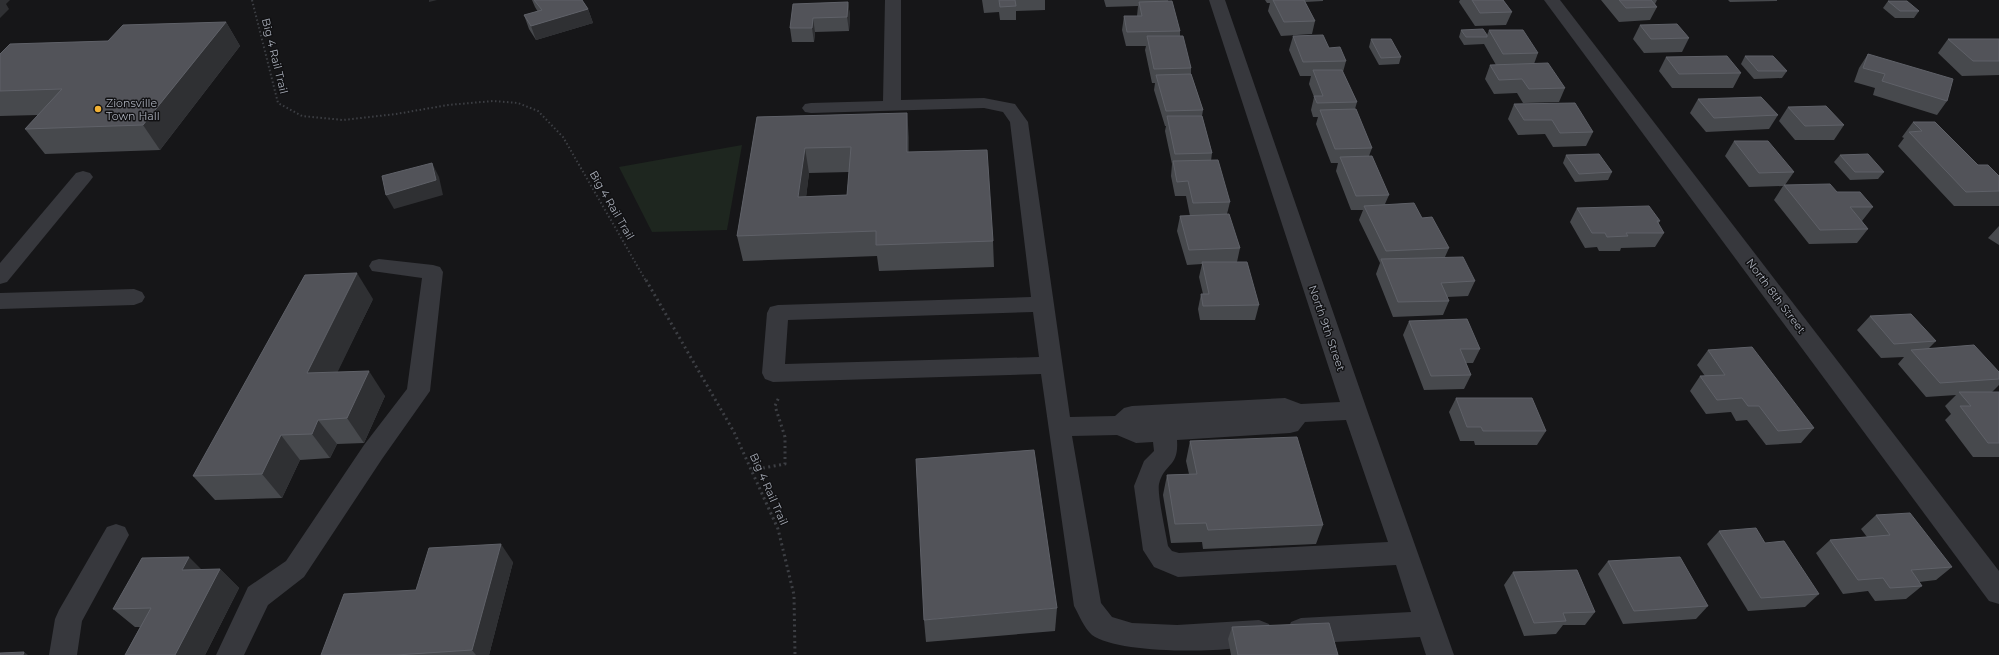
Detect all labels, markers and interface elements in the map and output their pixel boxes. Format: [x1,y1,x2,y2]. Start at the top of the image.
street label: Big 4 Rail Trail [259,17,291,95]
place label: Zionsville Town Hall [106,96,160,123]
marker: Zionsville Town Hall [93,104,103,114]
street label: Big 4 Rail Trail [587,168,637,242]
street label: North 8th Street [1743,256,1809,337]
street label: North 9th Street [1306,283,1348,373]
street label: Big 4 Rail Trail [747,451,791,527]

